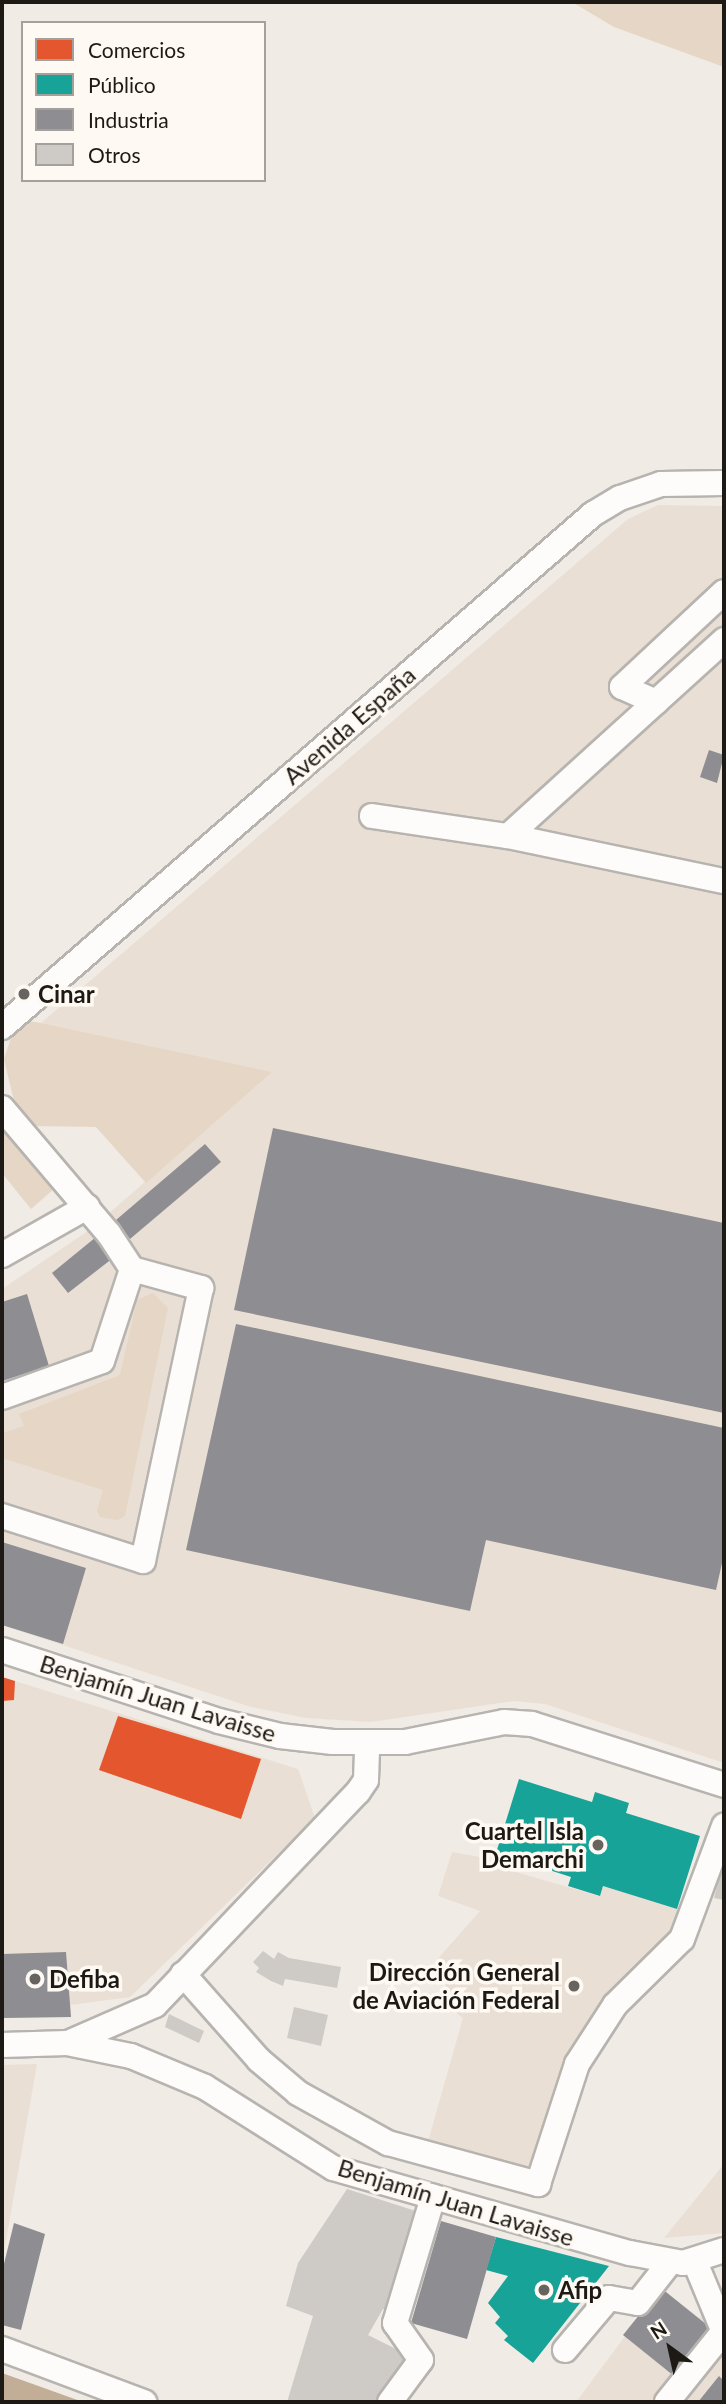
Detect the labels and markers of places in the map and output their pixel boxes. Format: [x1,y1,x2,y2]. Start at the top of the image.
place label: Cinar [38,980,95,1008]
marker: Cinar [16,986,32,1002]
place label: Cuartel Isla Demarchi [465,1817,584,1873]
marker: Cuartel Isla Demarchi [590,1837,606,1853]
place label: Dirección General de Aviación Federal [352,1958,560,2014]
place label: Defiba [49,1965,120,1993]
marker: Defiba [27,1971,43,1987]
marker: Dirección General de Aviación Federal [566,1978,582,1994]
place label: Afip [558,2276,602,2304]
marker: Afip [536,2282,552,2298]

